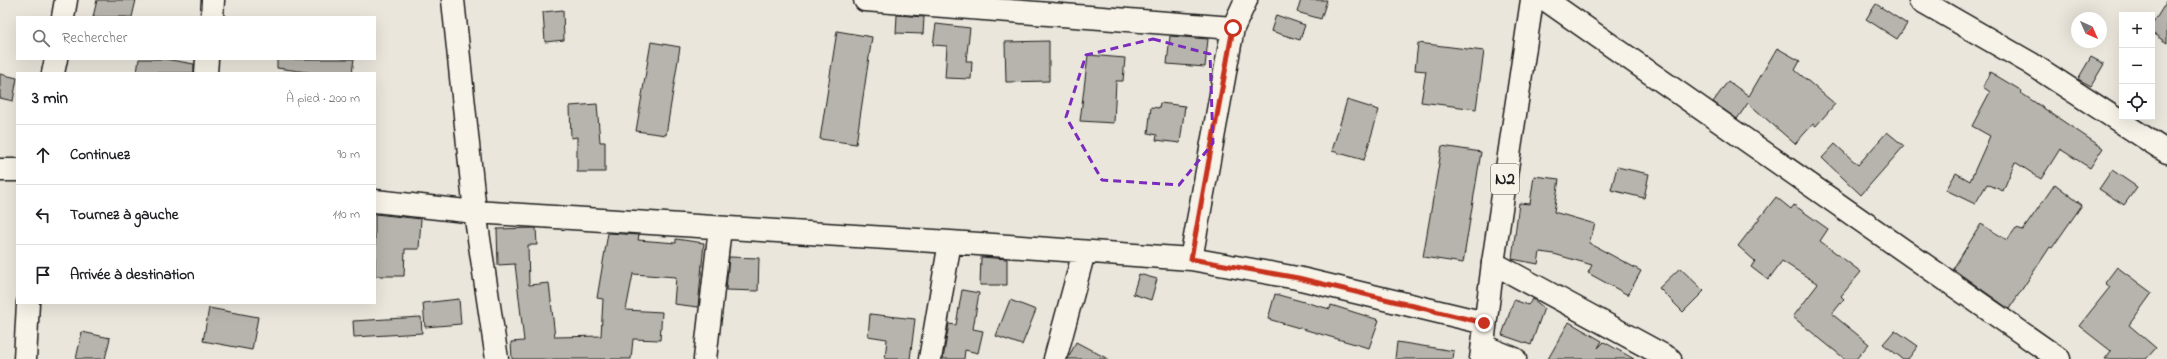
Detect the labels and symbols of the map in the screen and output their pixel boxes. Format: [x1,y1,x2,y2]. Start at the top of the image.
north arrow [2071,12,2107,48]
route start [1224,19,1242,37]
road number: N2 [1491,164,1519,194]
route end [1475,314,1493,332]

